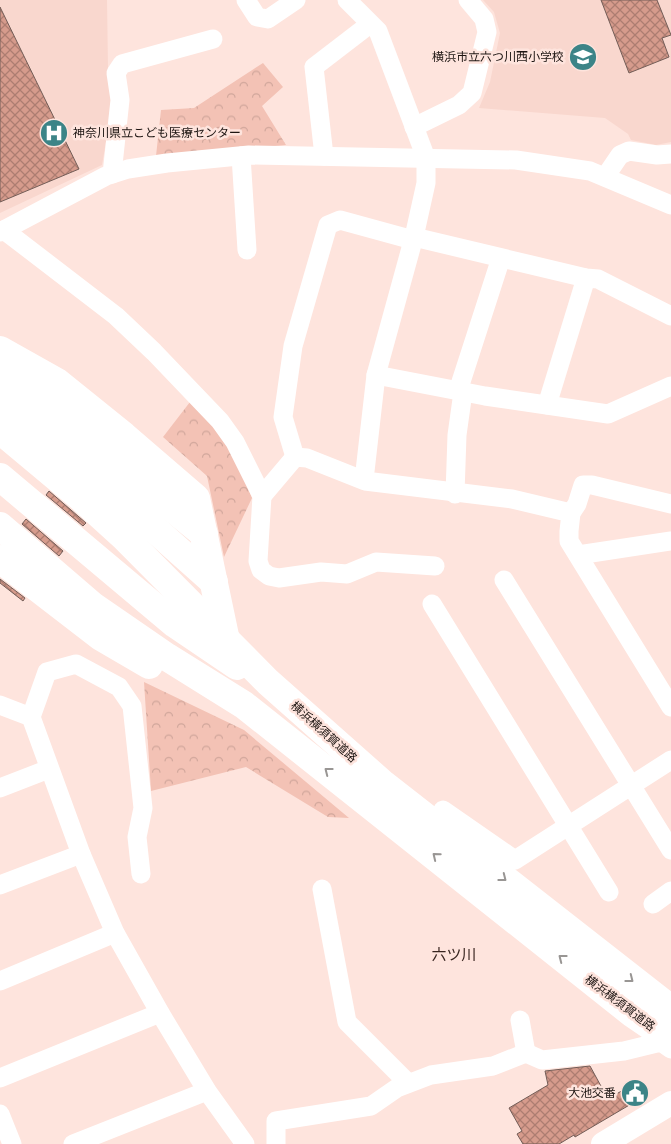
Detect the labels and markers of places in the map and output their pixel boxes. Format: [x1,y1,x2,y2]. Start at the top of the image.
school or university icon: 横浜市立六つ川西小学校 [568,42,598,72]
place label: 横浜市立六つ川西小学校 [432,50,564,64]
hospital icon: 神奈川県立こども医療センター [39,118,69,148]
place label: 神奈川県立こども医療センター [73,126,241,140]
public building icon: 大池交番 [620,1078,650,1108]
place label: 大池交番 [568,1086,616,1100]

